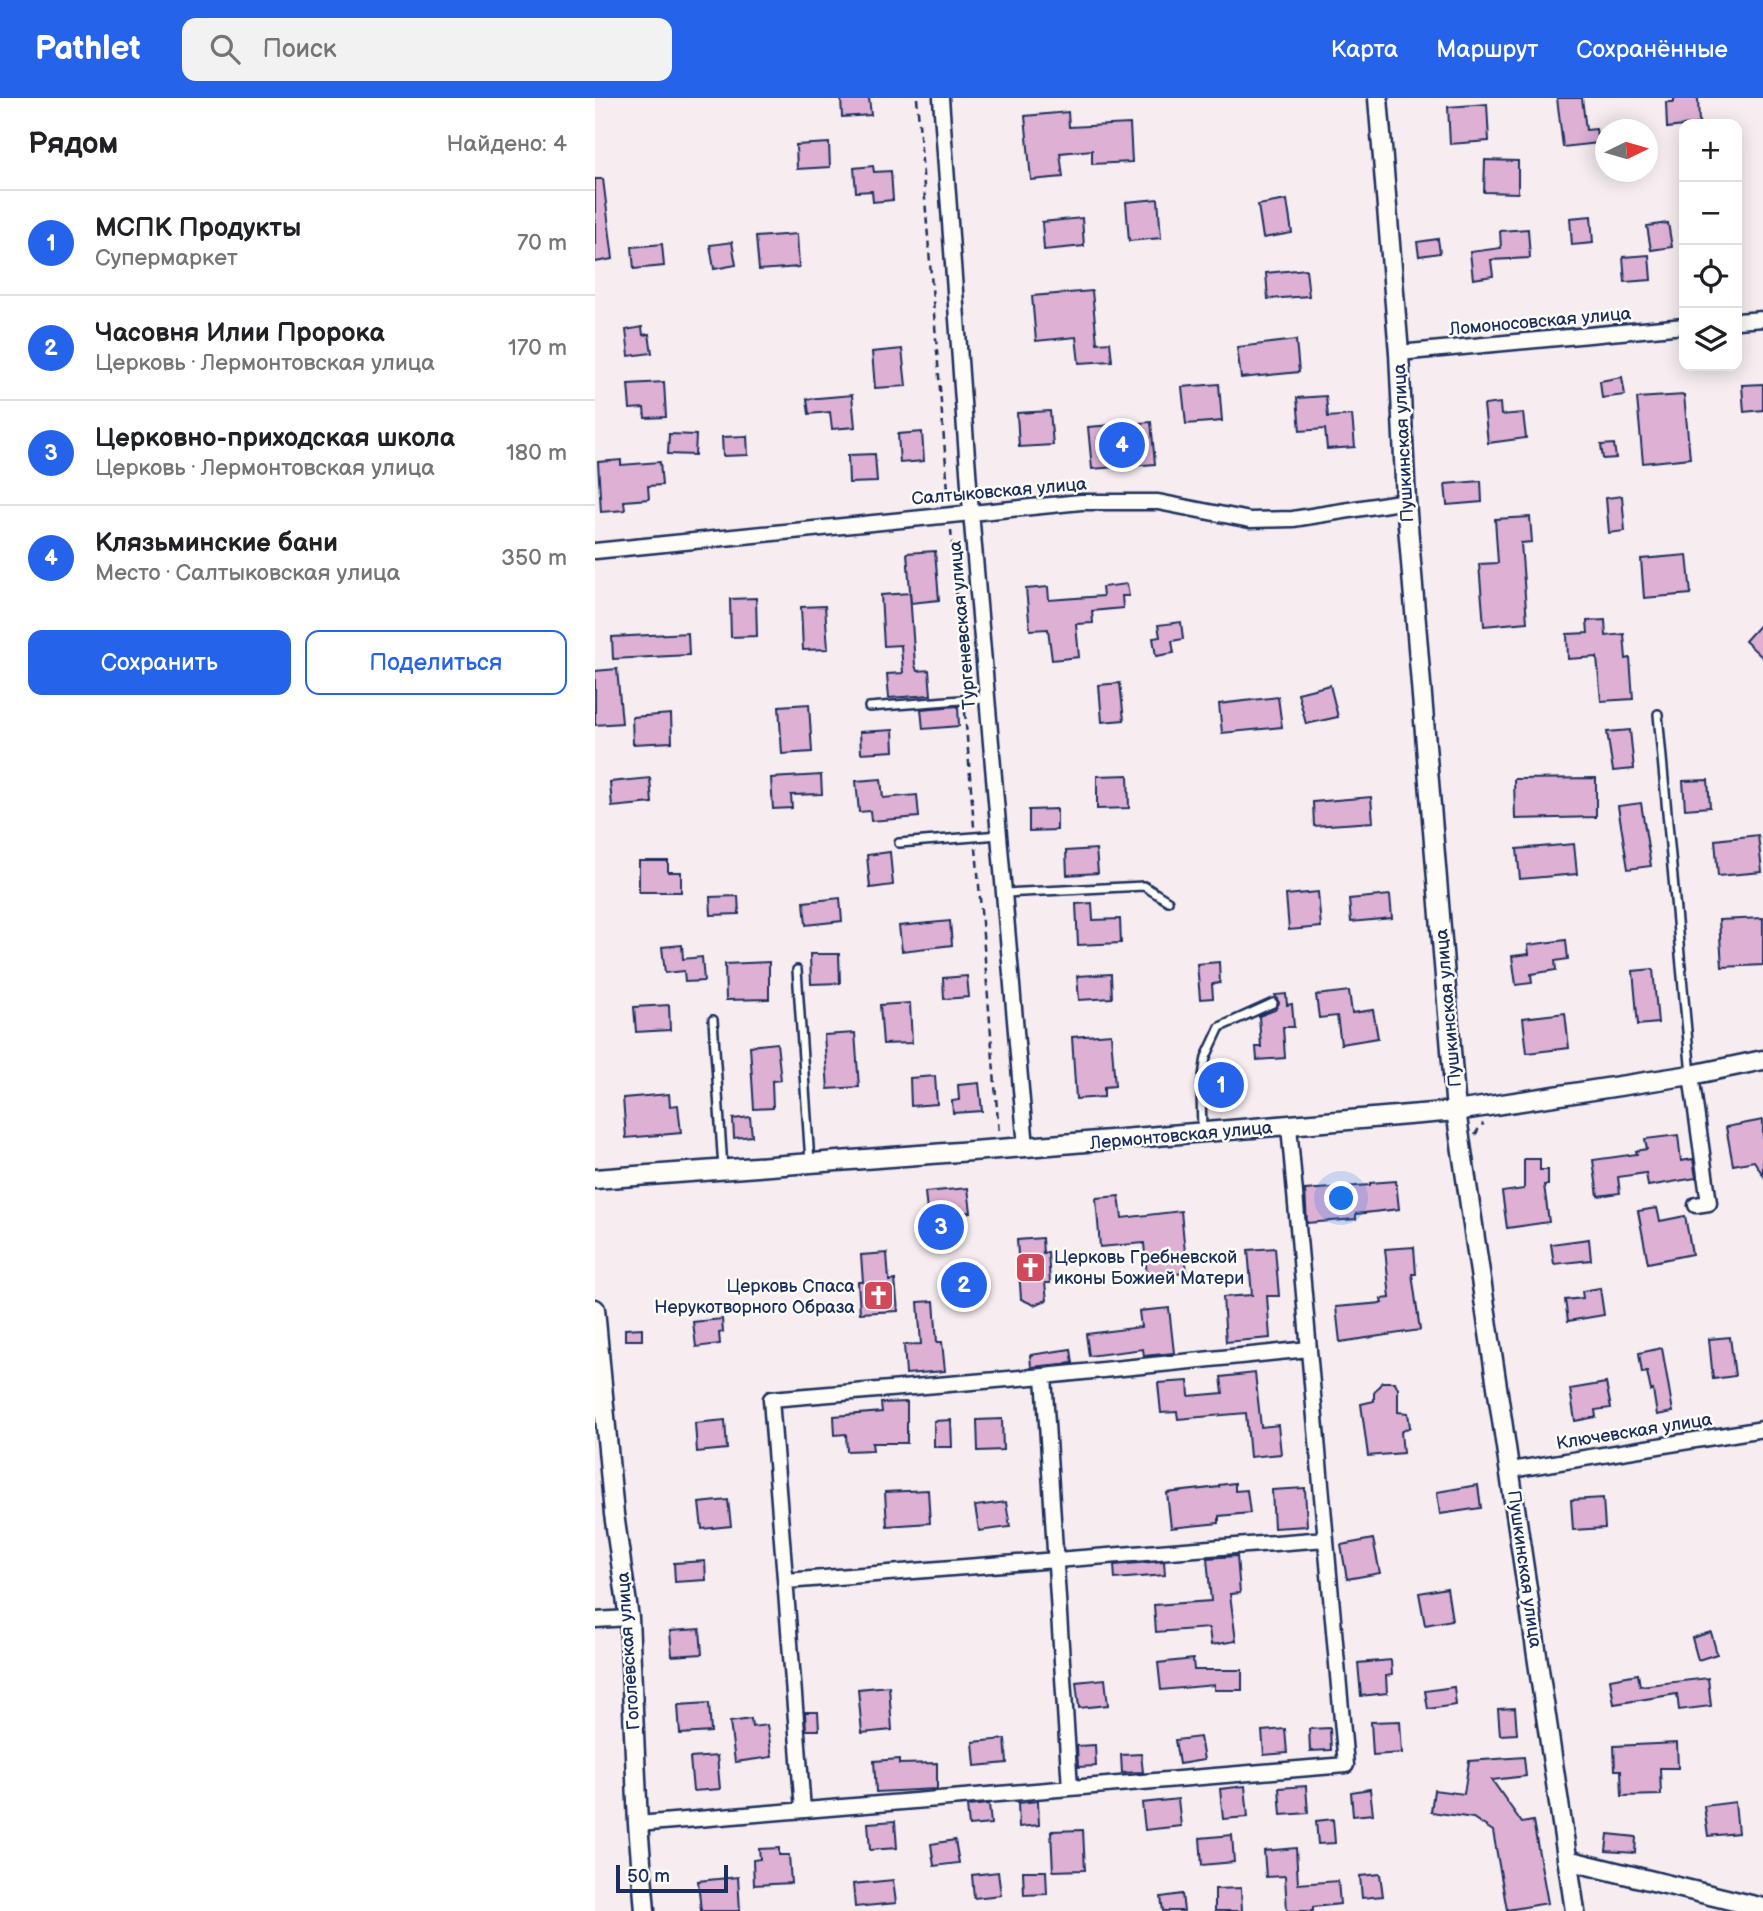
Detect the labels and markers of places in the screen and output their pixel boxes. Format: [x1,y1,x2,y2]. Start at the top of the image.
pin: 4 [1099,419,1145,471]
pin: 1 [1198,1059,1244,1111]
pin: 3 [918,1201,964,1253]
place label: Церковь Гребневской иконы Божией Матери [1054,1247,1244,1289]
church icon: Церковь Гребневской иконы Божией Матери [1014,1250,1048,1284]
pin: 2 [941,1259,987,1311]
place label: Церковь Спаса Нерукотворного Образа [654,1276,855,1318]
church icon: Церковь Спаса Нерукотворного Образа [861,1279,895,1313]

